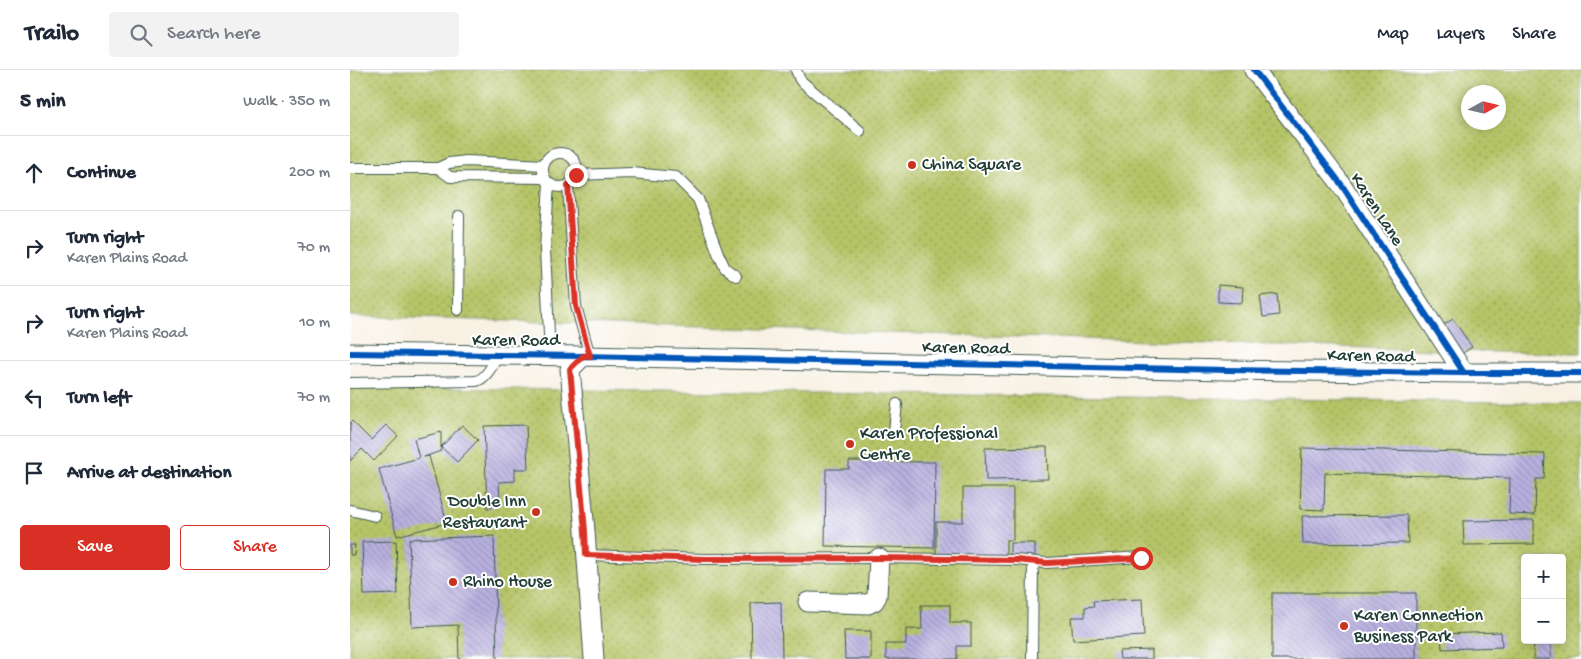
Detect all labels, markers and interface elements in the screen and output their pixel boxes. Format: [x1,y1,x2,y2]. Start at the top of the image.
search box [109,12,459,57]
text: Trailo [25,20,79,49]
icon: search [127,21,155,49]
text: Search here [167,23,261,46]
text: Map [1377,24,1409,45]
text: Layers [1437,24,1484,45]
text: Share [1512,24,1556,45]
north arrow [1461,85,1506,130]
text: 5 min [20,90,65,115]
text: Walk · 350 m [243,93,330,112]
place label: China Square [922,155,1022,176]
icon: ahead [20,159,48,187]
marker: China Square [906,159,918,171]
text: Continue [67,162,136,185]
text: 200 m [289,164,330,183]
route end [565,164,588,187]
street label: Karen Lane [1345,170,1408,251]
text: Turn right [67,227,143,250]
icon: right [20,234,48,262]
text: 70 m [297,239,330,258]
text: Karen Plains Road [67,250,187,269]
text: Turn right [67,302,143,325]
icon: right [20,309,48,337]
text: 10 m [299,314,330,333]
text: Karen Plains Road [67,325,187,344]
street label: Karen Road [472,331,561,352]
street label: Karen Road [922,338,1011,360]
street label: Karen Road [1327,346,1416,368]
icon: left [20,384,48,412]
text: Turn left [67,387,131,410]
text: 70 m [297,389,330,408]
place label: Karen Professional Centre [860,424,998,466]
marker: Karen Professional Centre [844,438,856,450]
icon: arrive [20,459,48,487]
text: Arrive at destination [67,462,231,485]
place label: Double Inn Restaurant [443,492,528,534]
marker: Double Inn Restaurant [530,506,542,518]
button: Save [20,525,170,570]
button: Share [180,525,330,570]
route start [1130,547,1153,570]
map controls [1521,554,1566,644]
button: + [1521,554,1566,599]
place label: Rhino House [463,572,553,593]
marker: Rhino House [447,576,459,588]
button: − [1521,599,1566,644]
place label: Karen Connection Business Park [1353,606,1484,648]
marker: Karen Connection Business Park [1338,620,1350,632]

